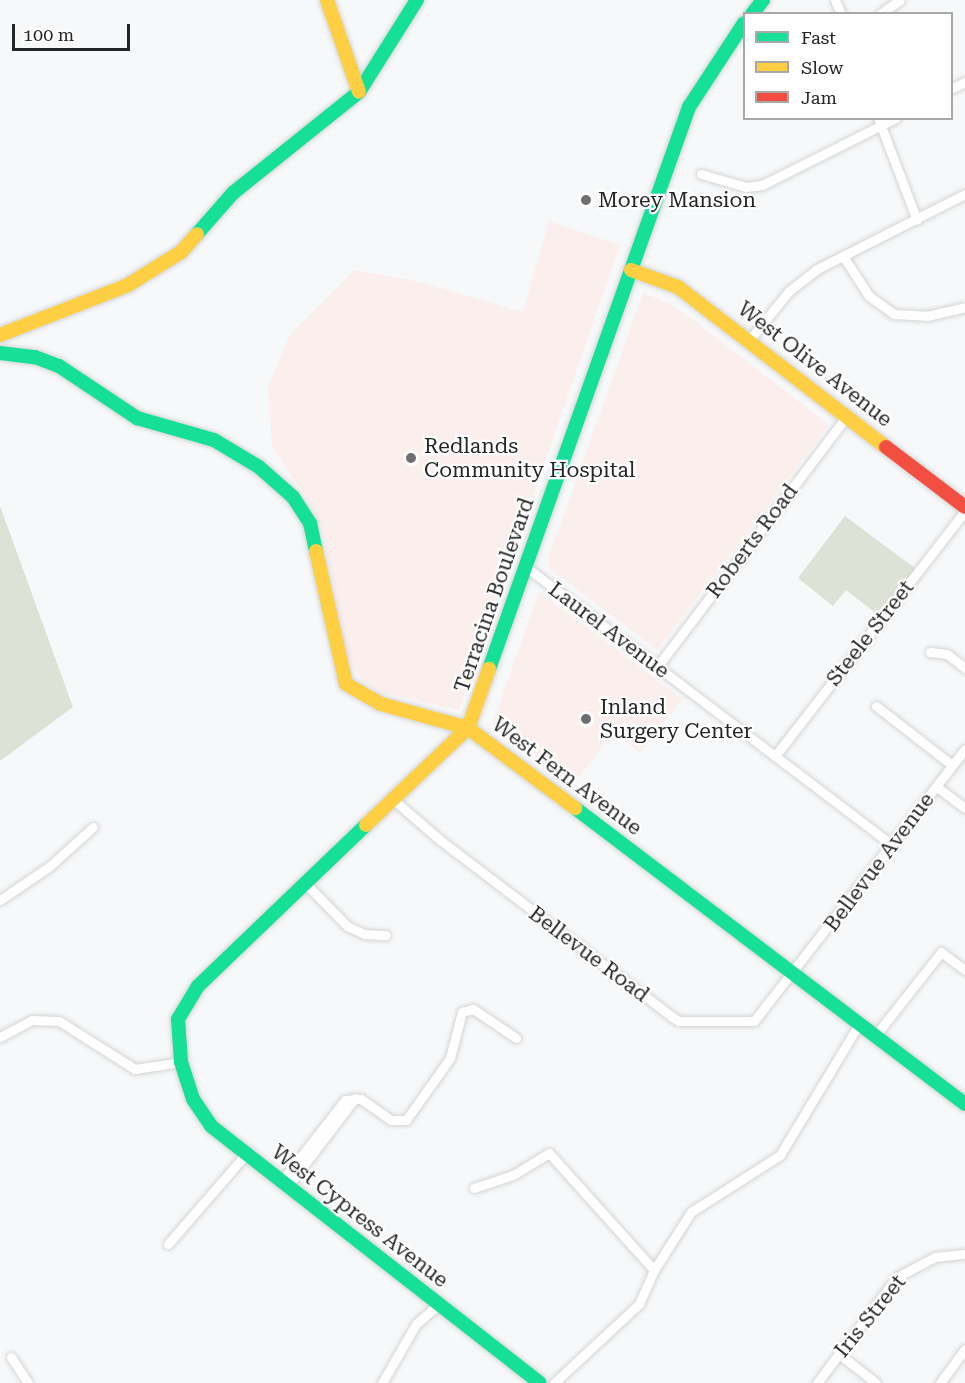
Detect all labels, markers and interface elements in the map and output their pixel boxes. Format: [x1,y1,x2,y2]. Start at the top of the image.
scale bar [15,12,134,50]
legend [743,12,953,120]
text: 100 m [23,24,74,45]
text: Fast [801,27,836,48]
text: Slow [801,57,843,78]
text: Jam [801,87,837,108]
place label: Morey Mansion [598,187,756,213]
marker: Morey Mansion [579,193,593,207]
street label: West Olive Avenue [733,296,897,432]
place label: Redlands Community Hospital [424,433,635,483]
marker: Redlands Community Hospital [402,449,420,467]
street label: Roberts Road [701,479,803,603]
street label: Terracina Boulevard [449,494,539,696]
street label: Steele Street [821,575,919,691]
street label: Laurel Avenue [544,576,674,684]
place label: Inland Surgery Center [600,694,752,744]
marker: Inland Surgery Center [577,710,595,728]
street label: West Fern Avenue [487,711,647,841]
street label: Bellevue Avenue [819,788,939,936]
street label: Bellevue Road [524,901,654,1007]
street label: West Cypress Avenue [267,1139,453,1293]
street label: Iris Street [829,1270,911,1362]

